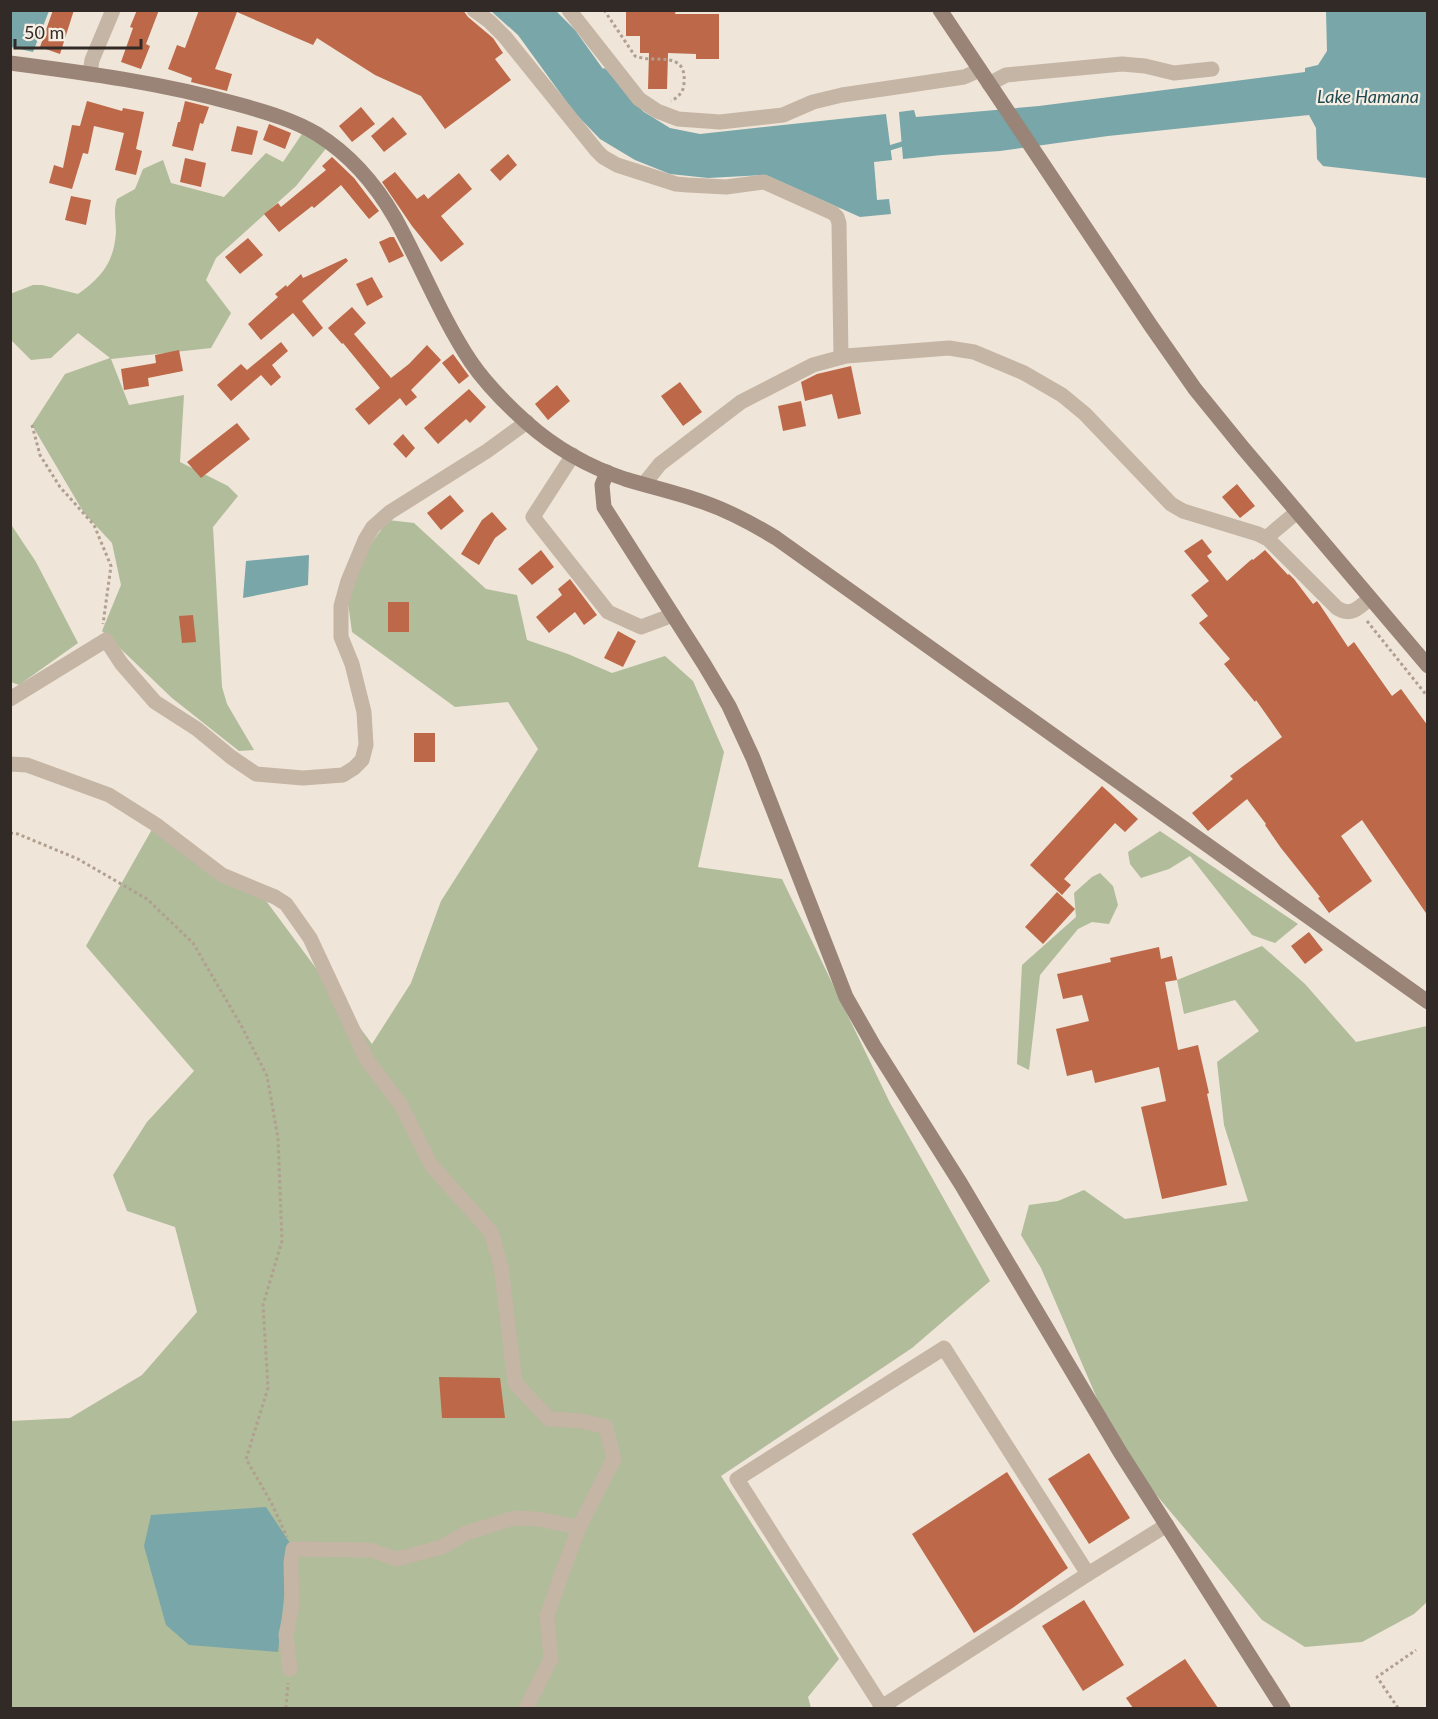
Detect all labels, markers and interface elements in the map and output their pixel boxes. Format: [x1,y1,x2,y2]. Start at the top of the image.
scale bar [15,12,141,50]
text: 50 m [24,21,64,43]
water label: Lake Hamana [1317,85,1419,107]

